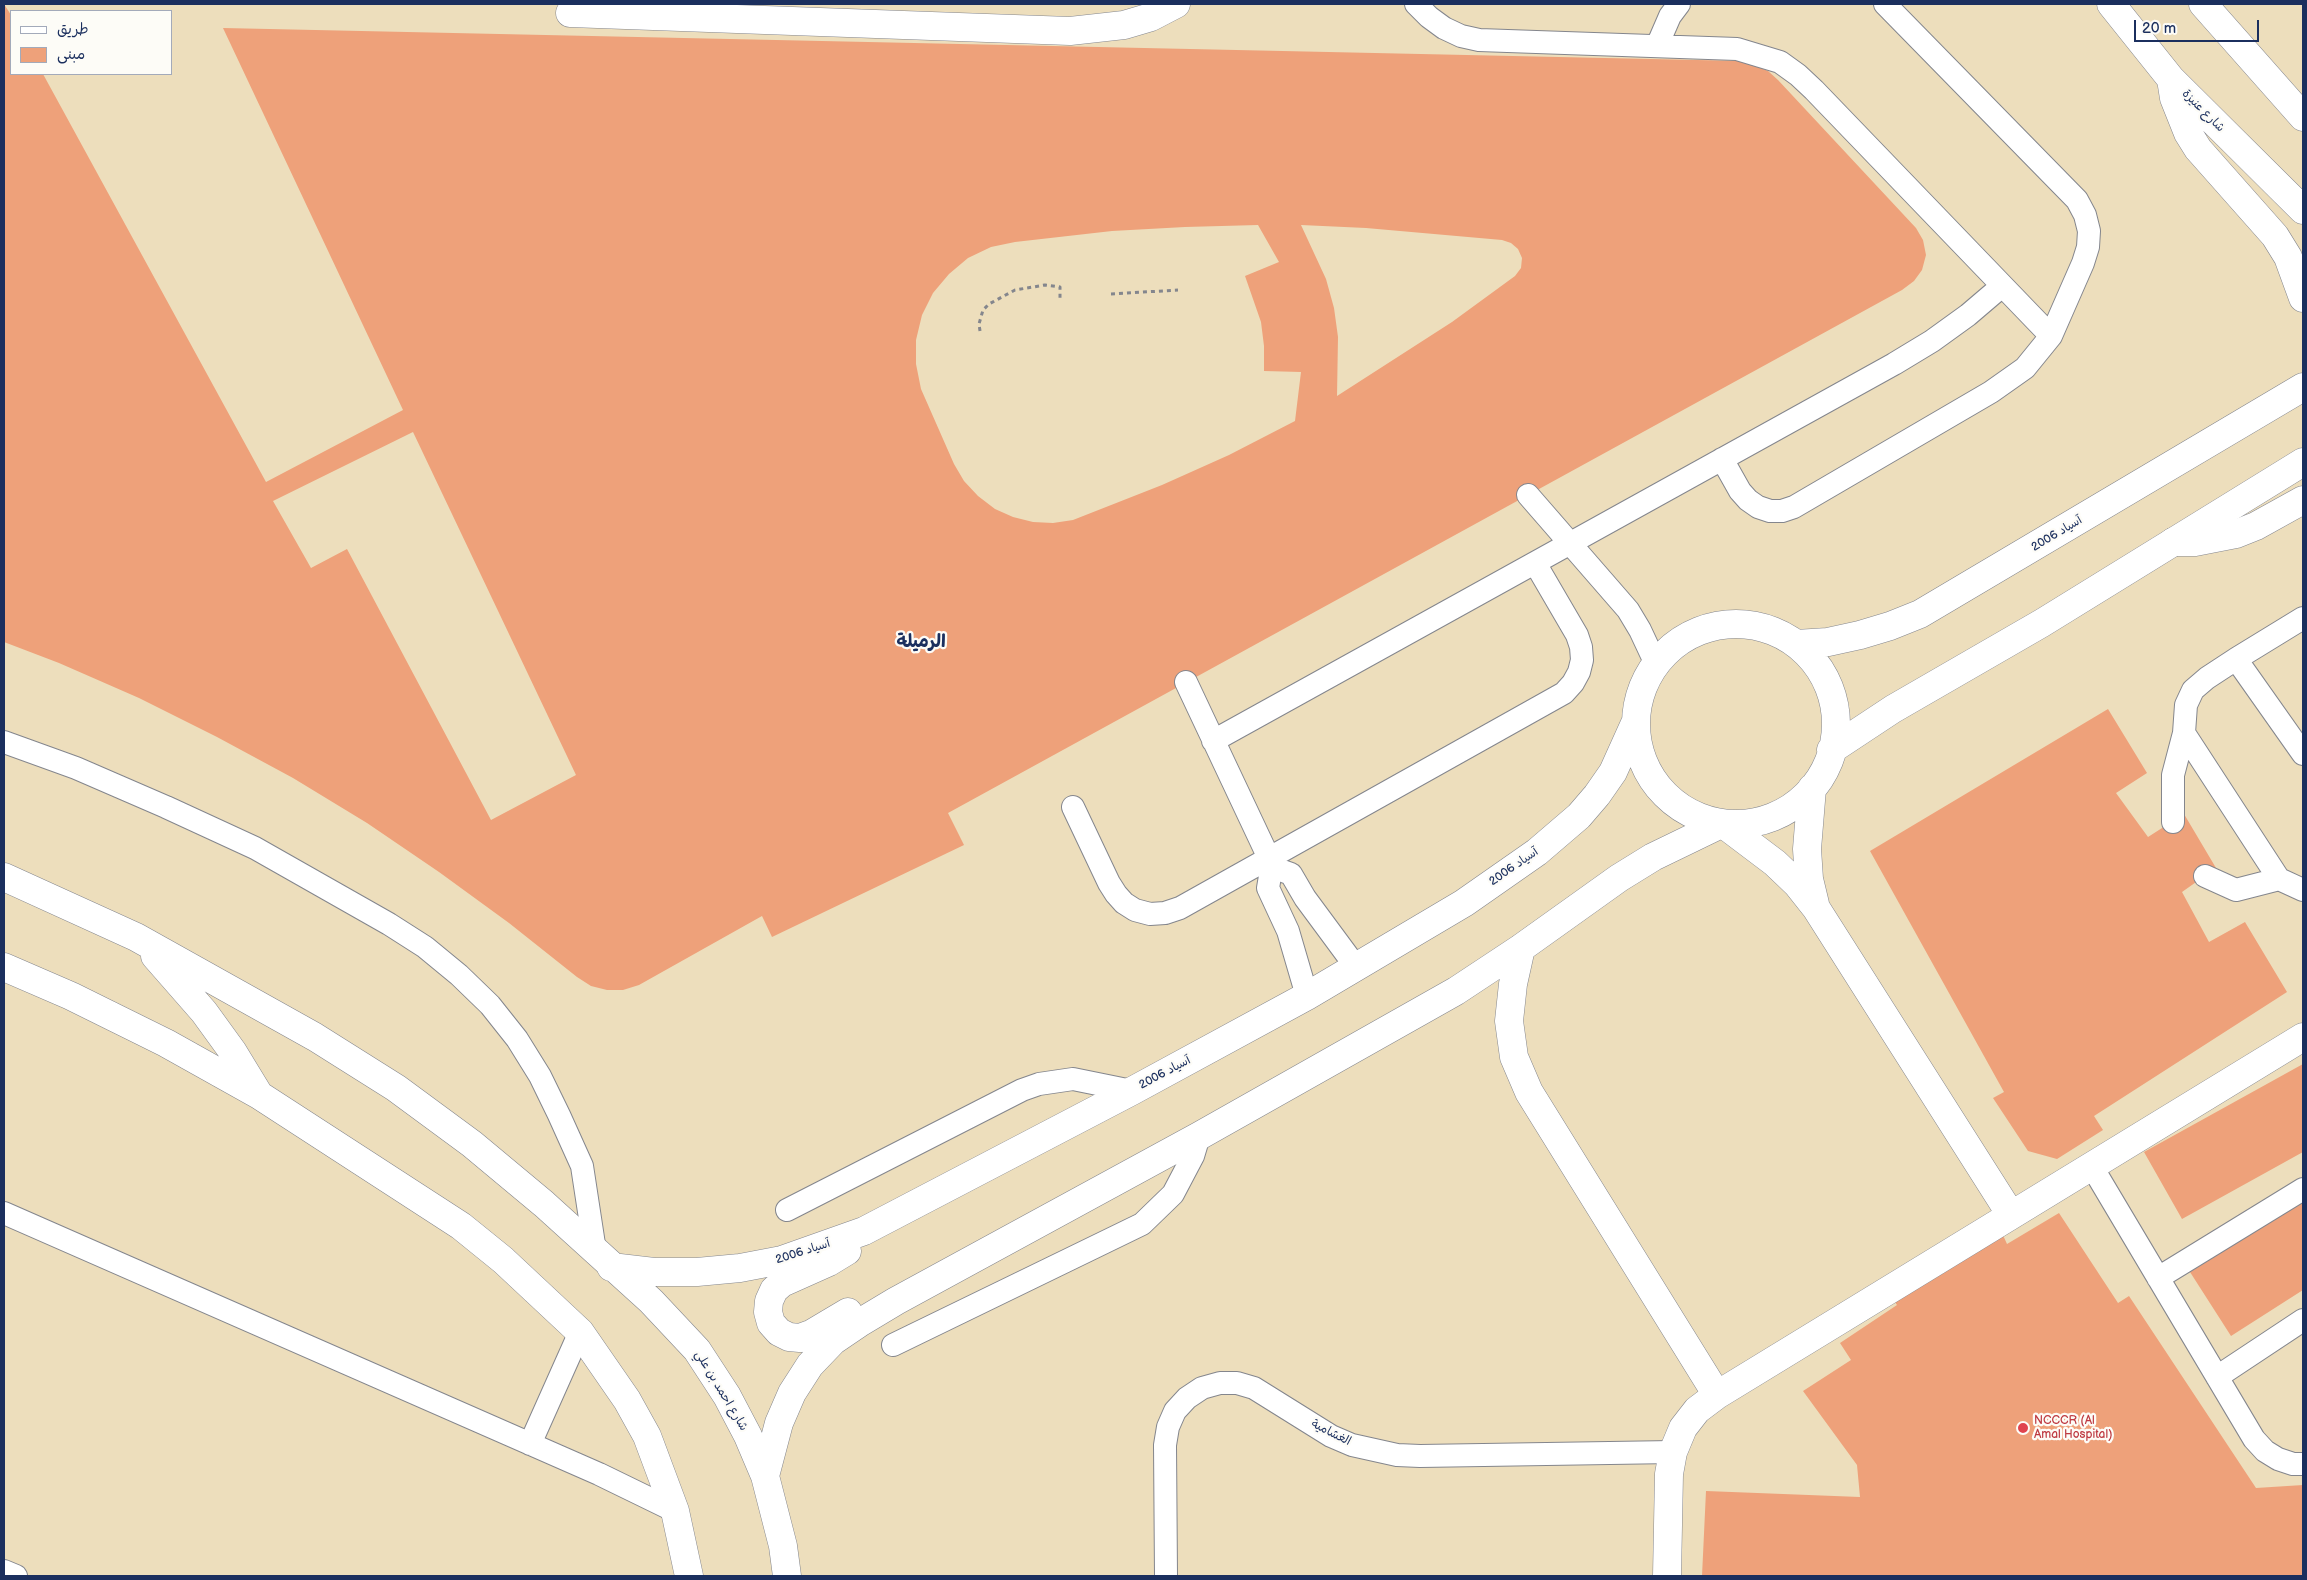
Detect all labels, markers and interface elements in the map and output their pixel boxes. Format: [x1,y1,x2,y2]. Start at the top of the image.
legend [10,10,172,75]
scale bar [2137,10,2262,42]
text: 20 m [2142,19,2176,38]
text: طريق [57,20,89,39]
text: مبنى [57,45,85,64]
street label: شارع عنيزة [2179,87,2227,135]
street label: آسياد 2006 [2029,513,2085,555]
district label: الرميلة [896,631,946,653]
street label: آسياد 2006 [1487,845,1541,889]
street label: آسياد 2006 [1137,1053,1193,1093]
street label: آسياد 2006 [774,1236,832,1268]
street label: شارع احمد بن علي [691,1348,751,1434]
place label: NCCCR (Al Amal Hospital) [2034,1414,2113,1442]
street label: الغشامية [1309,1417,1353,1449]
marker: NCCCR (Al Amal Hospital) [2016,1421,2030,1435]

